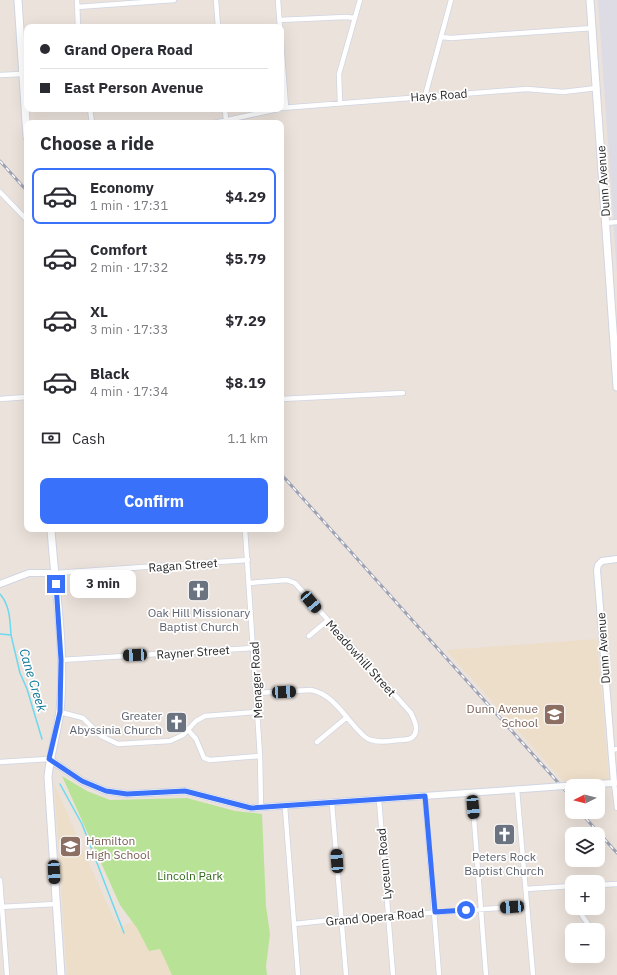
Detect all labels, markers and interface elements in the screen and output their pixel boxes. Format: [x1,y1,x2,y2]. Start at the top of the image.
text: Grand Opera Road [64,40,193,59]
text: East Person Avenue [64,78,203,97]
street label: Hays Road [410,86,468,104]
text: Choose a ride [40,132,154,155]
street label: Dunn Avenue [593,144,613,217]
icon: car [42,178,78,214]
text: Economy [90,178,154,197]
text: $4.29 [225,187,266,206]
text: 1 min · 17:31 [90,197,168,214]
icon: car [42,240,78,276]
text: Comfort [90,240,147,259]
text: $5.79 [225,249,266,268]
text: 2 min · 17:32 [90,259,168,276]
icon: car [42,302,78,338]
text: XL [90,302,108,321]
text: $7.29 [225,311,266,330]
text: 3 min · 17:33 [90,321,168,338]
icon: car [42,364,78,400]
text: Black [90,364,130,383]
text: $8.19 [225,373,266,392]
text: 4 min · 17:34 [90,383,168,400]
icon: cash [40,427,62,449]
text: Cash [72,429,105,448]
text: 1.1 km [228,430,268,447]
button: Confirm [40,478,268,524]
street label: Ragan Street [148,555,218,575]
callout: 3 min [70,570,136,598]
route end [47,575,65,593]
text: 3 min [86,575,120,592]
church icon: Oak Hill Missionary Baptist Church [186,578,212,604]
car [299,589,323,615]
place label: Oak Hill Missionary Baptist Church [148,605,250,634]
street label: Dunn Avenue [593,611,613,684]
street label: Meadowhill Street [323,617,399,699]
street label: Menager Road [246,641,266,719]
street label: Rayner Street [156,642,230,662]
water label: Cane Creek [15,647,51,714]
car [123,648,147,662]
car [272,685,296,699]
place label: Dunn Avenue School [467,701,538,730]
school or university icon: Dunn Avenue School [541,702,567,728]
place label: Greater Abyssinia Church [70,708,163,737]
church icon: Greater Abyssinia Church [164,709,190,735]
north arrow [565,779,605,819]
map controls [565,779,605,963]
car [466,795,480,819]
church icon: Peters Rock Baptist Church [491,822,517,848]
button: layers [565,827,605,867]
street label: Lyceum Road [373,828,395,900]
place label: Hamilton High School [86,833,150,862]
school or university icon: Hamilton High School [57,834,83,860]
car [330,849,344,873]
place label: Peters Rock Baptist Church [464,849,544,878]
car [47,860,61,884]
park label: Lincoln Park [157,868,224,883]
button: + [565,875,605,915]
car [500,900,524,914]
route start [457,901,475,919]
street label: Grand Opera Road [325,905,425,929]
button: − [565,923,605,963]

